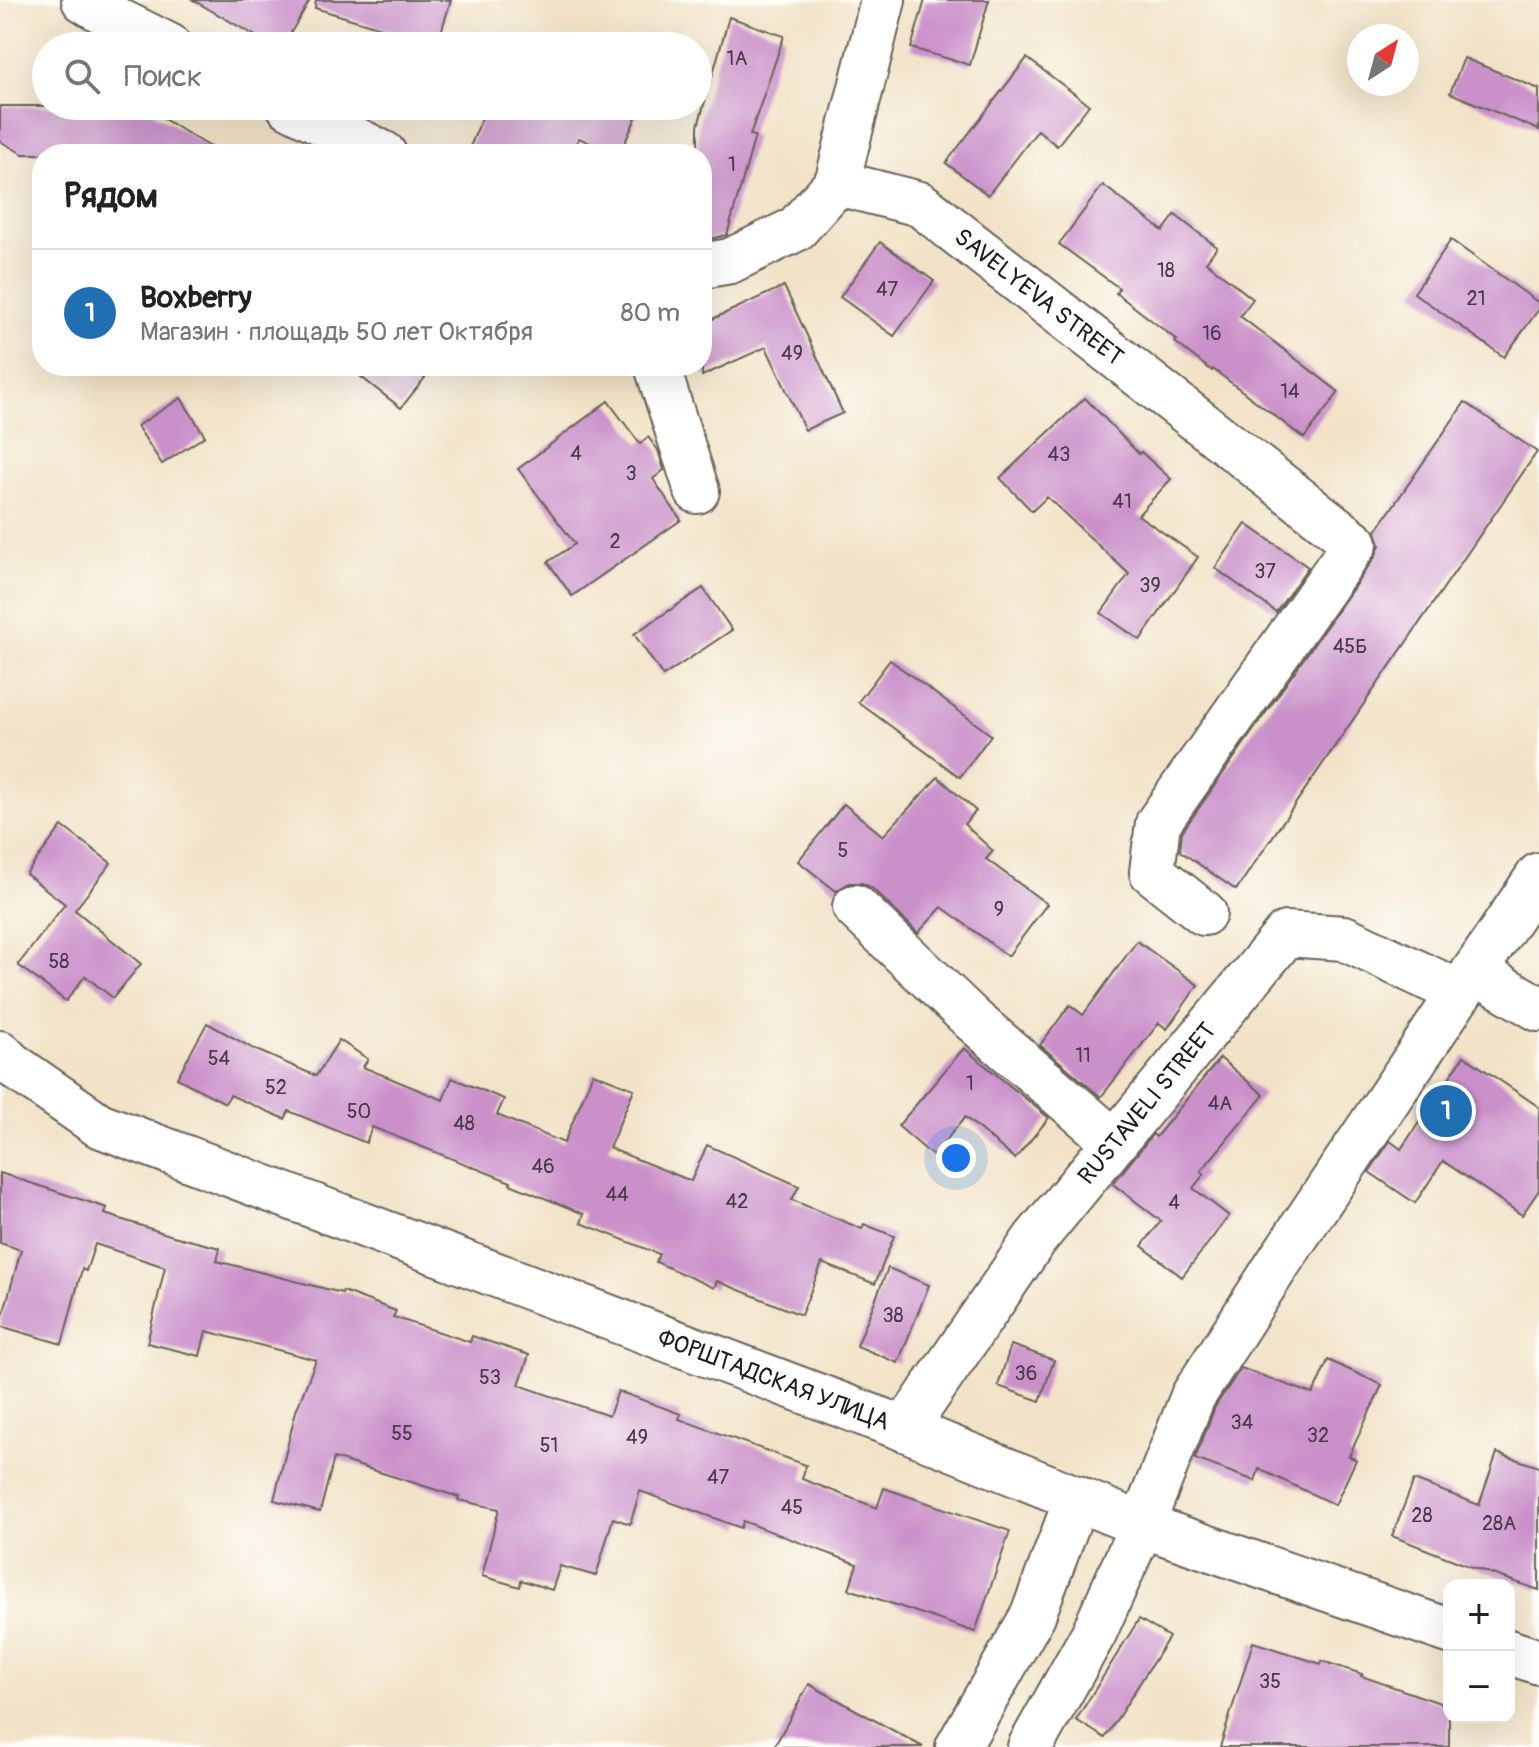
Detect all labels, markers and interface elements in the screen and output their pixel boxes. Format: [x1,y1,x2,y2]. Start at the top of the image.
north arrow [1347,24,1419,96]
search box [32,32,712,120]
house number: 1А [727,46,747,71]
icon: search [60,54,104,98]
text: Поиск [124,58,202,95]
house number: 1 [728,152,736,177]
text: Рядом [64,175,158,218]
street label: SAVELYEVA STREET [949,222,1129,372]
house number: 18 [1157,258,1175,283]
house number: 47 [876,277,899,302]
text: Boxberry [140,279,252,316]
house number: 21 [1467,286,1486,311]
text: 1 [85,297,95,329]
text: 80 m [620,297,680,329]
text: Магазин · площадь 50 лет Октября [140,316,533,348]
house number: 16 [1202,321,1222,346]
house number: 49 [781,341,803,366]
house number: 14 [1280,379,1300,404]
house number: 4 [570,441,582,466]
house number: 43 [1048,442,1070,467]
house number: 3 [625,461,637,486]
house number: 41 [1112,489,1132,514]
house number: 2 [609,529,621,554]
house number: 37 [1254,559,1276,584]
house number: 39 [1139,573,1161,598]
house number: 45Б [1333,634,1367,659]
house number: 5 [838,838,848,863]
house number: 9 [994,897,1004,922]
house number: 58 [49,949,69,974]
street label: RUSTAVELI STREET [1072,1017,1222,1190]
house number: 11 [1075,1043,1091,1068]
house number: 54 [208,1046,231,1071]
house number: 1 [966,1071,974,1096]
house number: 52 [265,1075,287,1100]
pin: 1 [1420,1081,1472,1141]
house number: 4А [1208,1091,1232,1116]
house number: 50 [347,1099,371,1124]
house number: 48 [453,1111,475,1136]
your location [936,1138,976,1178]
house number: 46 [531,1154,555,1179]
house number: 44 [605,1182,629,1207]
house number: 42 [726,1189,748,1214]
house number: 4 [1168,1190,1180,1215]
house number: 38 [882,1303,904,1328]
street label: ФОРШТАДСКАЯ УЛИЦА [654,1323,894,1437]
house number: 36 [1015,1361,1037,1386]
house number: 53 [479,1365,501,1390]
house number: 34 [1231,1410,1254,1435]
house number: 55 [391,1421,413,1446]
house number: 32 [1307,1423,1329,1448]
house number: 49 [626,1425,648,1450]
house number: 51 [540,1433,558,1458]
house number: 47 [707,1465,730,1490]
house number: 45 [781,1495,803,1520]
house number: 28 [1411,1503,1433,1528]
house number: 28А [1482,1511,1516,1536]
map controls [1443,1579,1515,1723]
button: + [1443,1579,1515,1651]
button: − [1443,1651,1515,1723]
house number: 35 [1259,1669,1281,1694]

